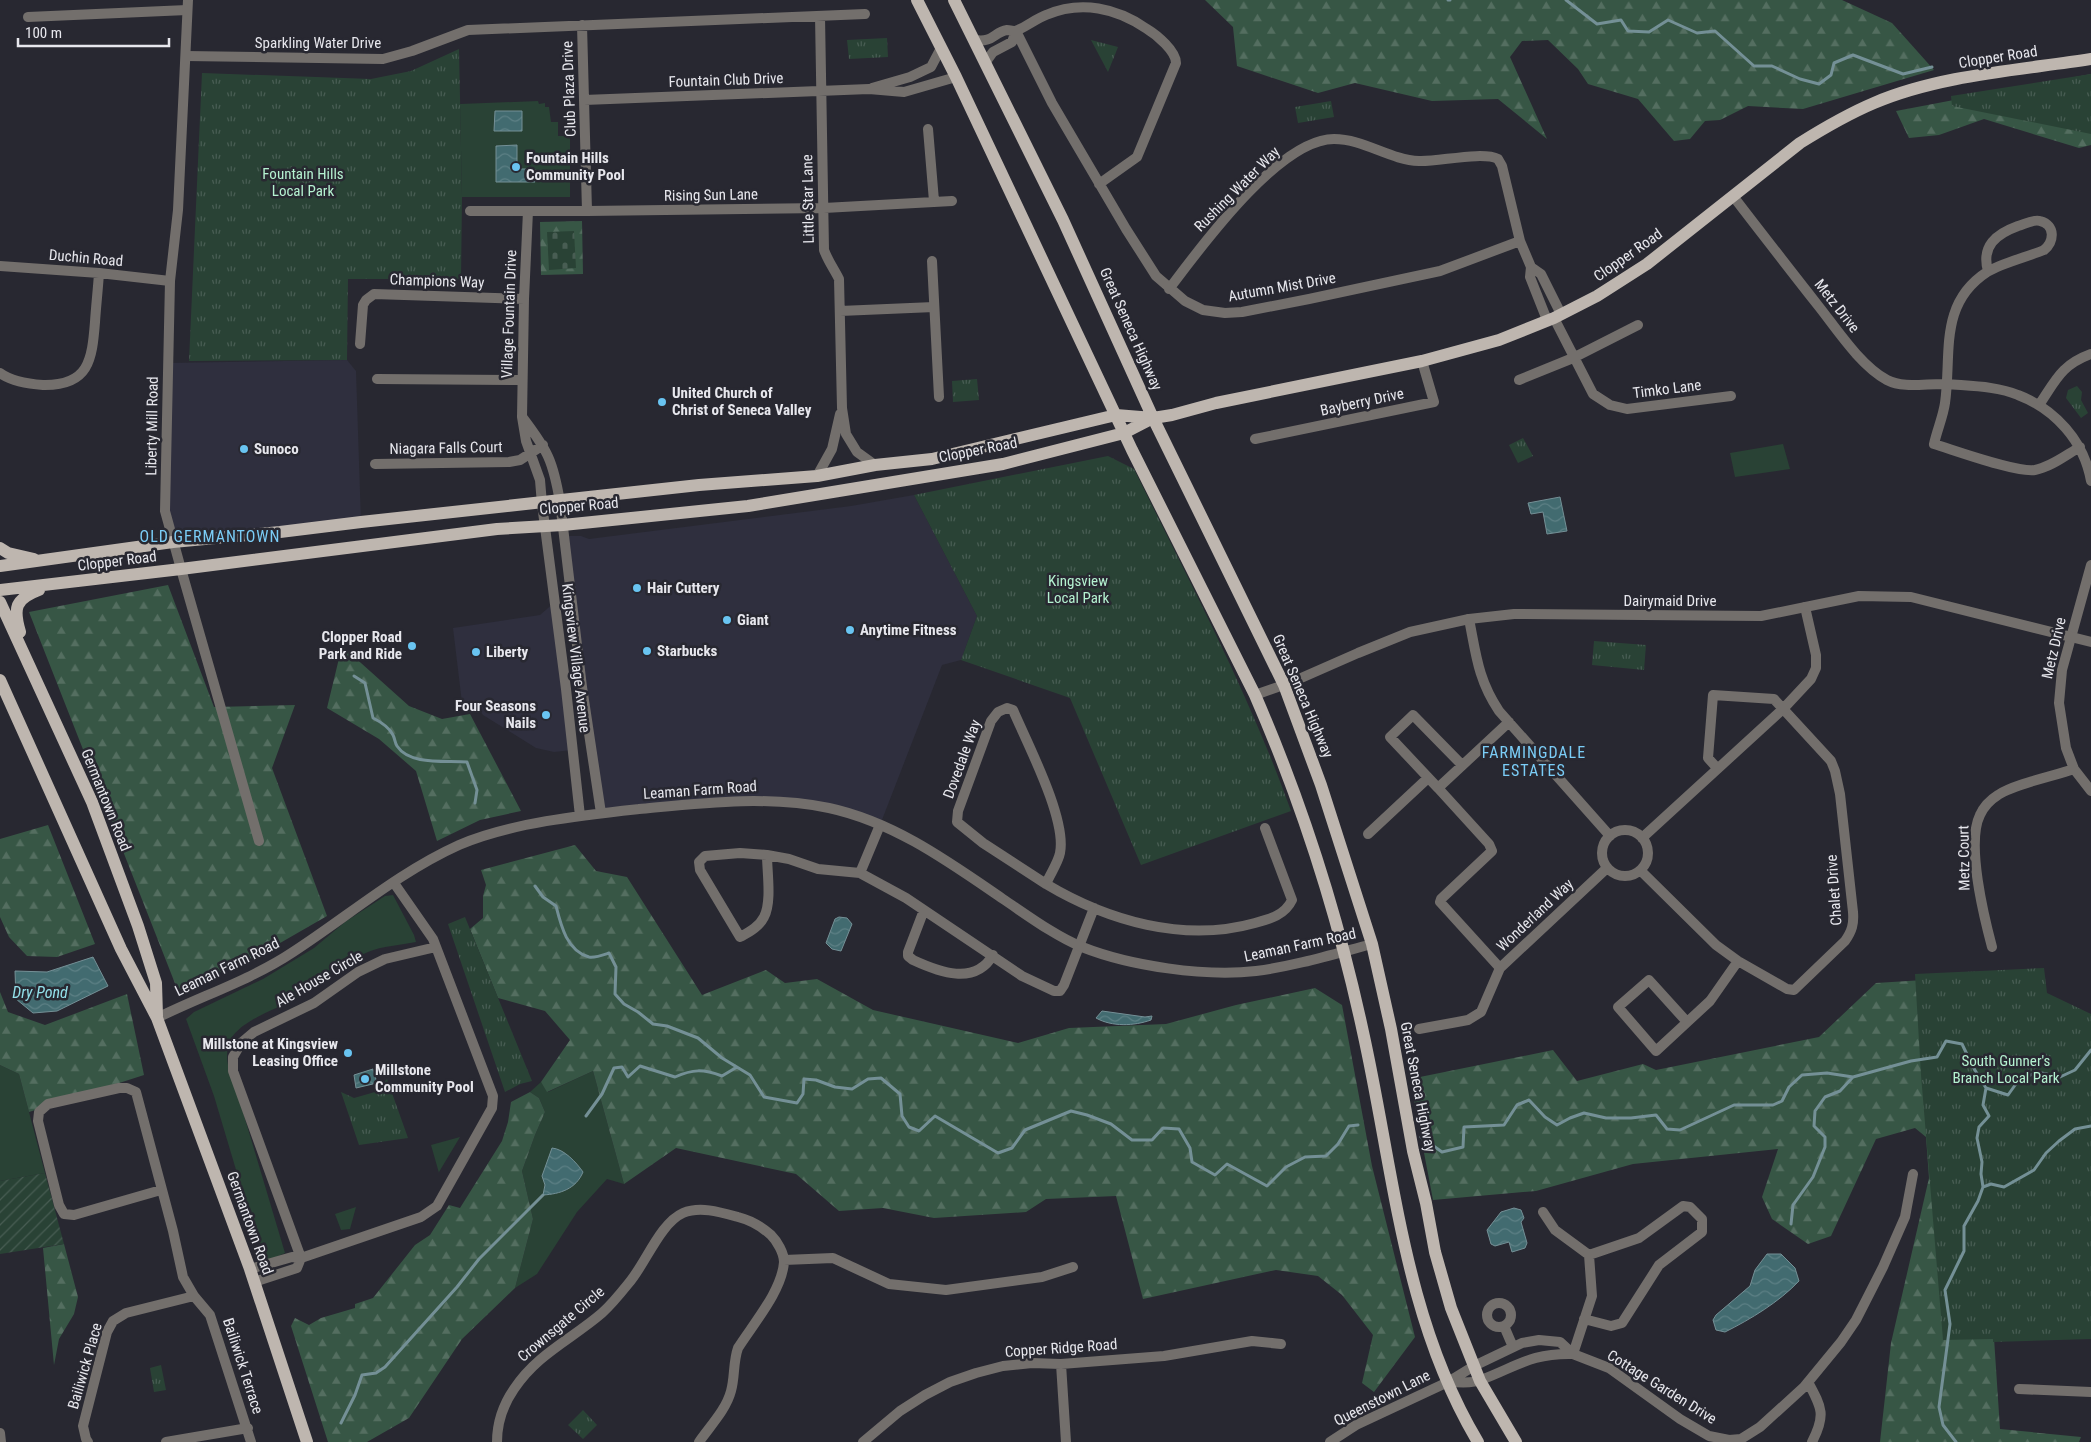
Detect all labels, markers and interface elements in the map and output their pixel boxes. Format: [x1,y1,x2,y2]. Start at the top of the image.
scale bar [18,15,169,47]
text: 100 m [25,24,62,42]
street label: Sparkling Water Drive [255,34,381,52]
street label: Club Plaza Drive [558,41,580,137]
street label: Clopper Road [1957,42,2039,72]
street label: Fountain Club Drive [668,69,784,91]
street label: Rushing Water Way [1191,143,1283,235]
place label: Fountain Hills Community Pool [526,149,625,184]
street label: Little Star Lane [798,154,818,244]
marker: Fountain Hills Community Pool [510,161,522,173]
park label: Fountain Hills Local Park [262,165,344,200]
street label: Rising Sun Lane [664,185,758,205]
street label: Clopper Road [1590,225,1666,285]
street label: Duchin Road [48,246,124,270]
street label: Village Fountain Drive [498,249,520,379]
street label: Great Seneca Highway [1096,265,1166,393]
street label: Autumn Mist Drive [1227,269,1337,305]
street label: Champions Way [389,270,485,292]
street label: Metz Drive [1811,276,1863,336]
street label: Liberty Mill Road [142,376,162,476]
street label: Timko Lane [1632,376,1702,402]
place label: United Church of Christ of Seneca Valley [672,384,812,419]
street label: Bayberry Drive [1319,384,1405,420]
marker: United Church of Christ of Seneca Valley [656,396,668,408]
street label: Clopper Road [937,434,1019,466]
street label: Niagara Falls Court [389,438,503,458]
place label: Sunoco [254,440,299,458]
marker: Sunoco [238,443,250,455]
street label: Clopper Road [539,494,619,518]
district label: OLD GERMANTOWN [140,527,280,546]
street label: Clopper Road [76,547,158,575]
park label: Kingsview Local Park [1047,572,1109,607]
place label: Hair Cuttery [647,579,720,597]
street label: Kingsview Village Avenue [558,582,594,734]
marker: Hair Cuttery [631,582,643,594]
street label: Dairymaid Drive [1624,592,1716,610]
place label: Giant [737,611,769,629]
marker: Giant [721,614,733,626]
street label: Metz Drive [2038,615,2070,681]
place label: Anytime Fitness [860,621,957,639]
marker: Anytime Fitness [844,624,856,636]
place label: Clopper Road Park and Ride [319,628,402,663]
street label: Great Seneca Highway [1269,631,1337,761]
marker: Clopper Road Park and Ride [406,640,418,652]
place label: Starbucks [657,642,718,660]
place label: Liberty [486,643,528,661]
marker: Starbucks [641,645,653,657]
marker: Liberty [470,646,482,658]
place label: Four Seasons Nails [455,697,536,732]
marker: Four Seasons Nails [540,709,552,721]
street label: Dovedale Way [939,717,985,801]
district label: FARMINGDALE ESTATES [1482,743,1586,780]
street label: Germantown Road [77,746,135,854]
street label: Leaman Farm Road [642,777,758,803]
street label: Metz Court [1954,825,1974,891]
street label: Chalet Drive [1823,854,1845,926]
street label: Wonderland Way [1493,875,1577,955]
street label: Leaman Farm Road [1242,924,1358,966]
street label: Leaman Farm Road [172,934,282,1000]
street label: Ale House Circle [272,947,366,1011]
water label: Dry Pond [12,983,68,1002]
street label: Great Seneca Highway [1397,1020,1439,1154]
place label: Millstone at Kingsview Leasing Office [202,1035,338,1070]
marker: Millstone at Kingsview Leasing Office [342,1047,354,1059]
park label: South Gunner's Branch Local Park [1953,1052,2060,1087]
place label: Millstone Community Pool [375,1061,474,1096]
marker: Millstone Community Pool [359,1073,371,1085]
street label: Germantown Road [223,1169,277,1277]
street label: Crownsgate Circle [514,1283,608,1365]
street label: Bailiwick Terrace [219,1316,267,1416]
street label: Bailiwick Place [64,1321,106,1411]
street label: Copper Ridge Road [1004,1335,1118,1361]
street label: Cottage Garden Drive [1604,1346,1720,1428]
street label: Queenstown Lane [1331,1366,1433,1430]

